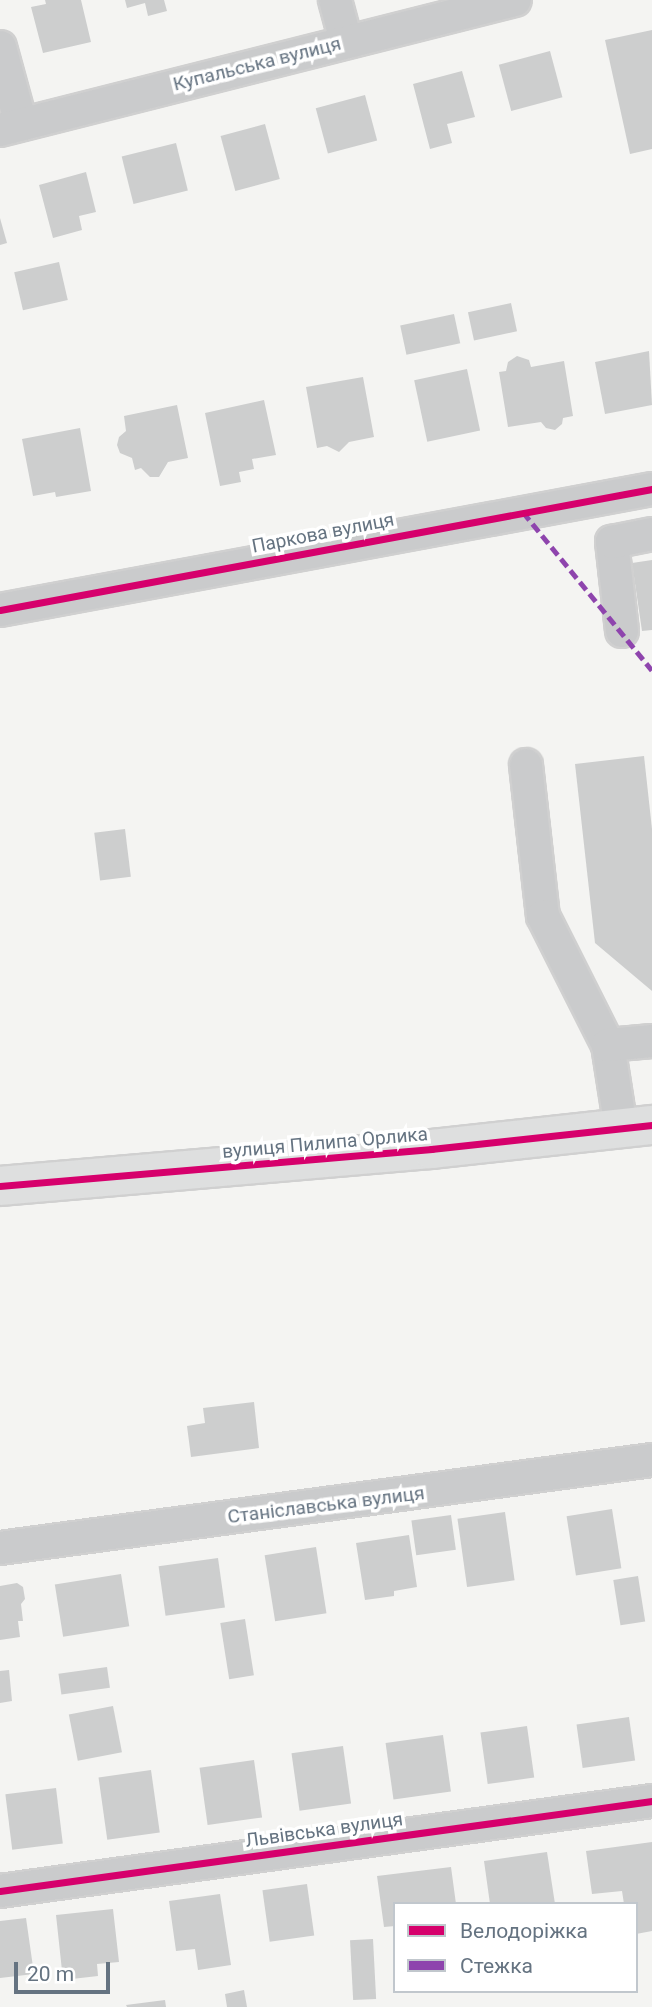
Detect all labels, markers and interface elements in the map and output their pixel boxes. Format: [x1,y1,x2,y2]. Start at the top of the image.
street label: Купальська вулиця [171,32,343,96]
street label: Паркова вулиця [250,508,396,558]
street label: вулиця Пилипа Орлика [221,1123,429,1163]
street label: Станіславська вулиця [226,1482,426,1528]
street label: Львівська вулиця [244,1808,404,1852]
legend [393,1902,638,1993]
text: Велодоріжка [460,1919,588,1943]
scale bar [18,1948,114,1992]
text: Стежка [460,1954,533,1978]
text: 20 m [27,1962,74,1986]

